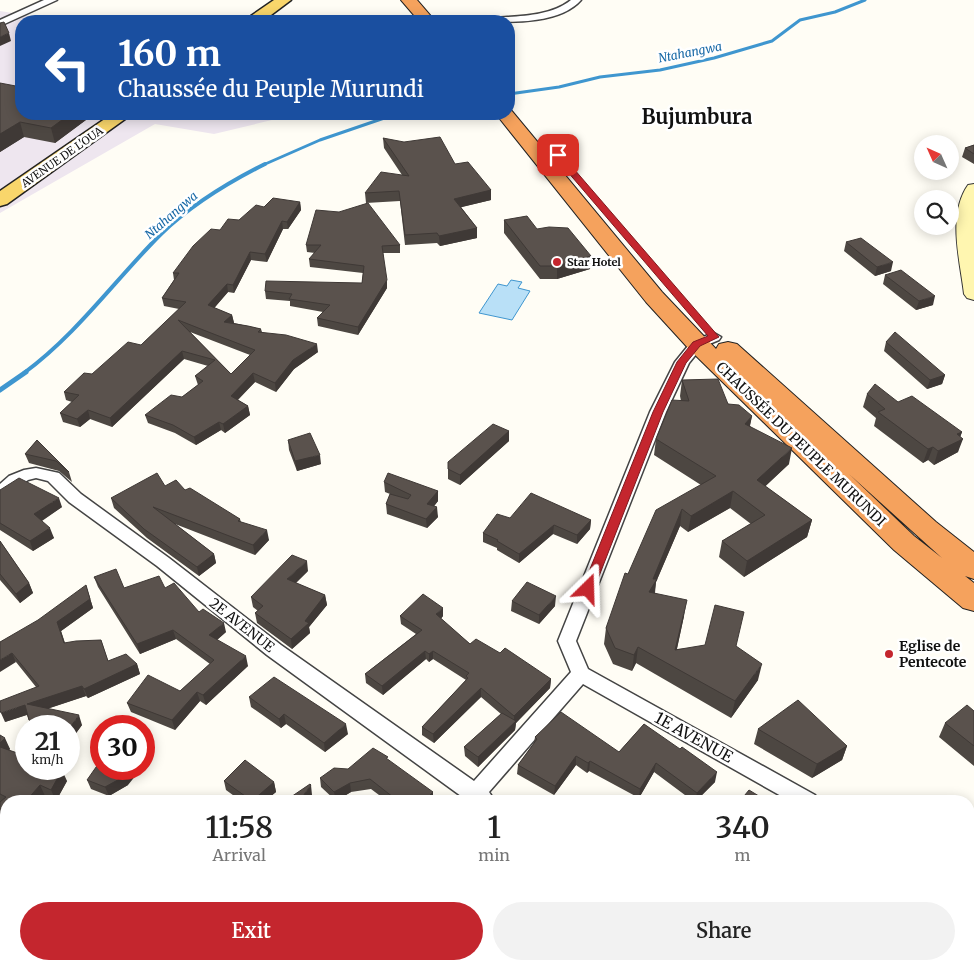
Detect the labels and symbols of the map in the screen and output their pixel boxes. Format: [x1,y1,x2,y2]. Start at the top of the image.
water label: Ntahangwa [657,38,723,66]
district label: Bujumbura [642,104,752,129]
street label: AVENUE DE L'OUA [18,123,106,191]
pin [537,134,579,176]
north arrow [914,135,959,180]
water label: Ntahangwa [142,188,200,242]
place label: Star Hotel [567,255,621,269]
marker: Star Hotel [551,256,563,268]
street label: CHAUSSÉE DU PEUPLE MURUNDI [712,358,890,530]
position arrow [561,562,613,614]
street label: 2E AVENUE [206,594,278,656]
place label: Eglise de Pentecote [899,637,967,671]
marker: Eglise de Pentecote [883,648,895,660]
street label: 1E AVENUE [651,707,737,767]
speed limit sign: 30 [90,715,155,780]

